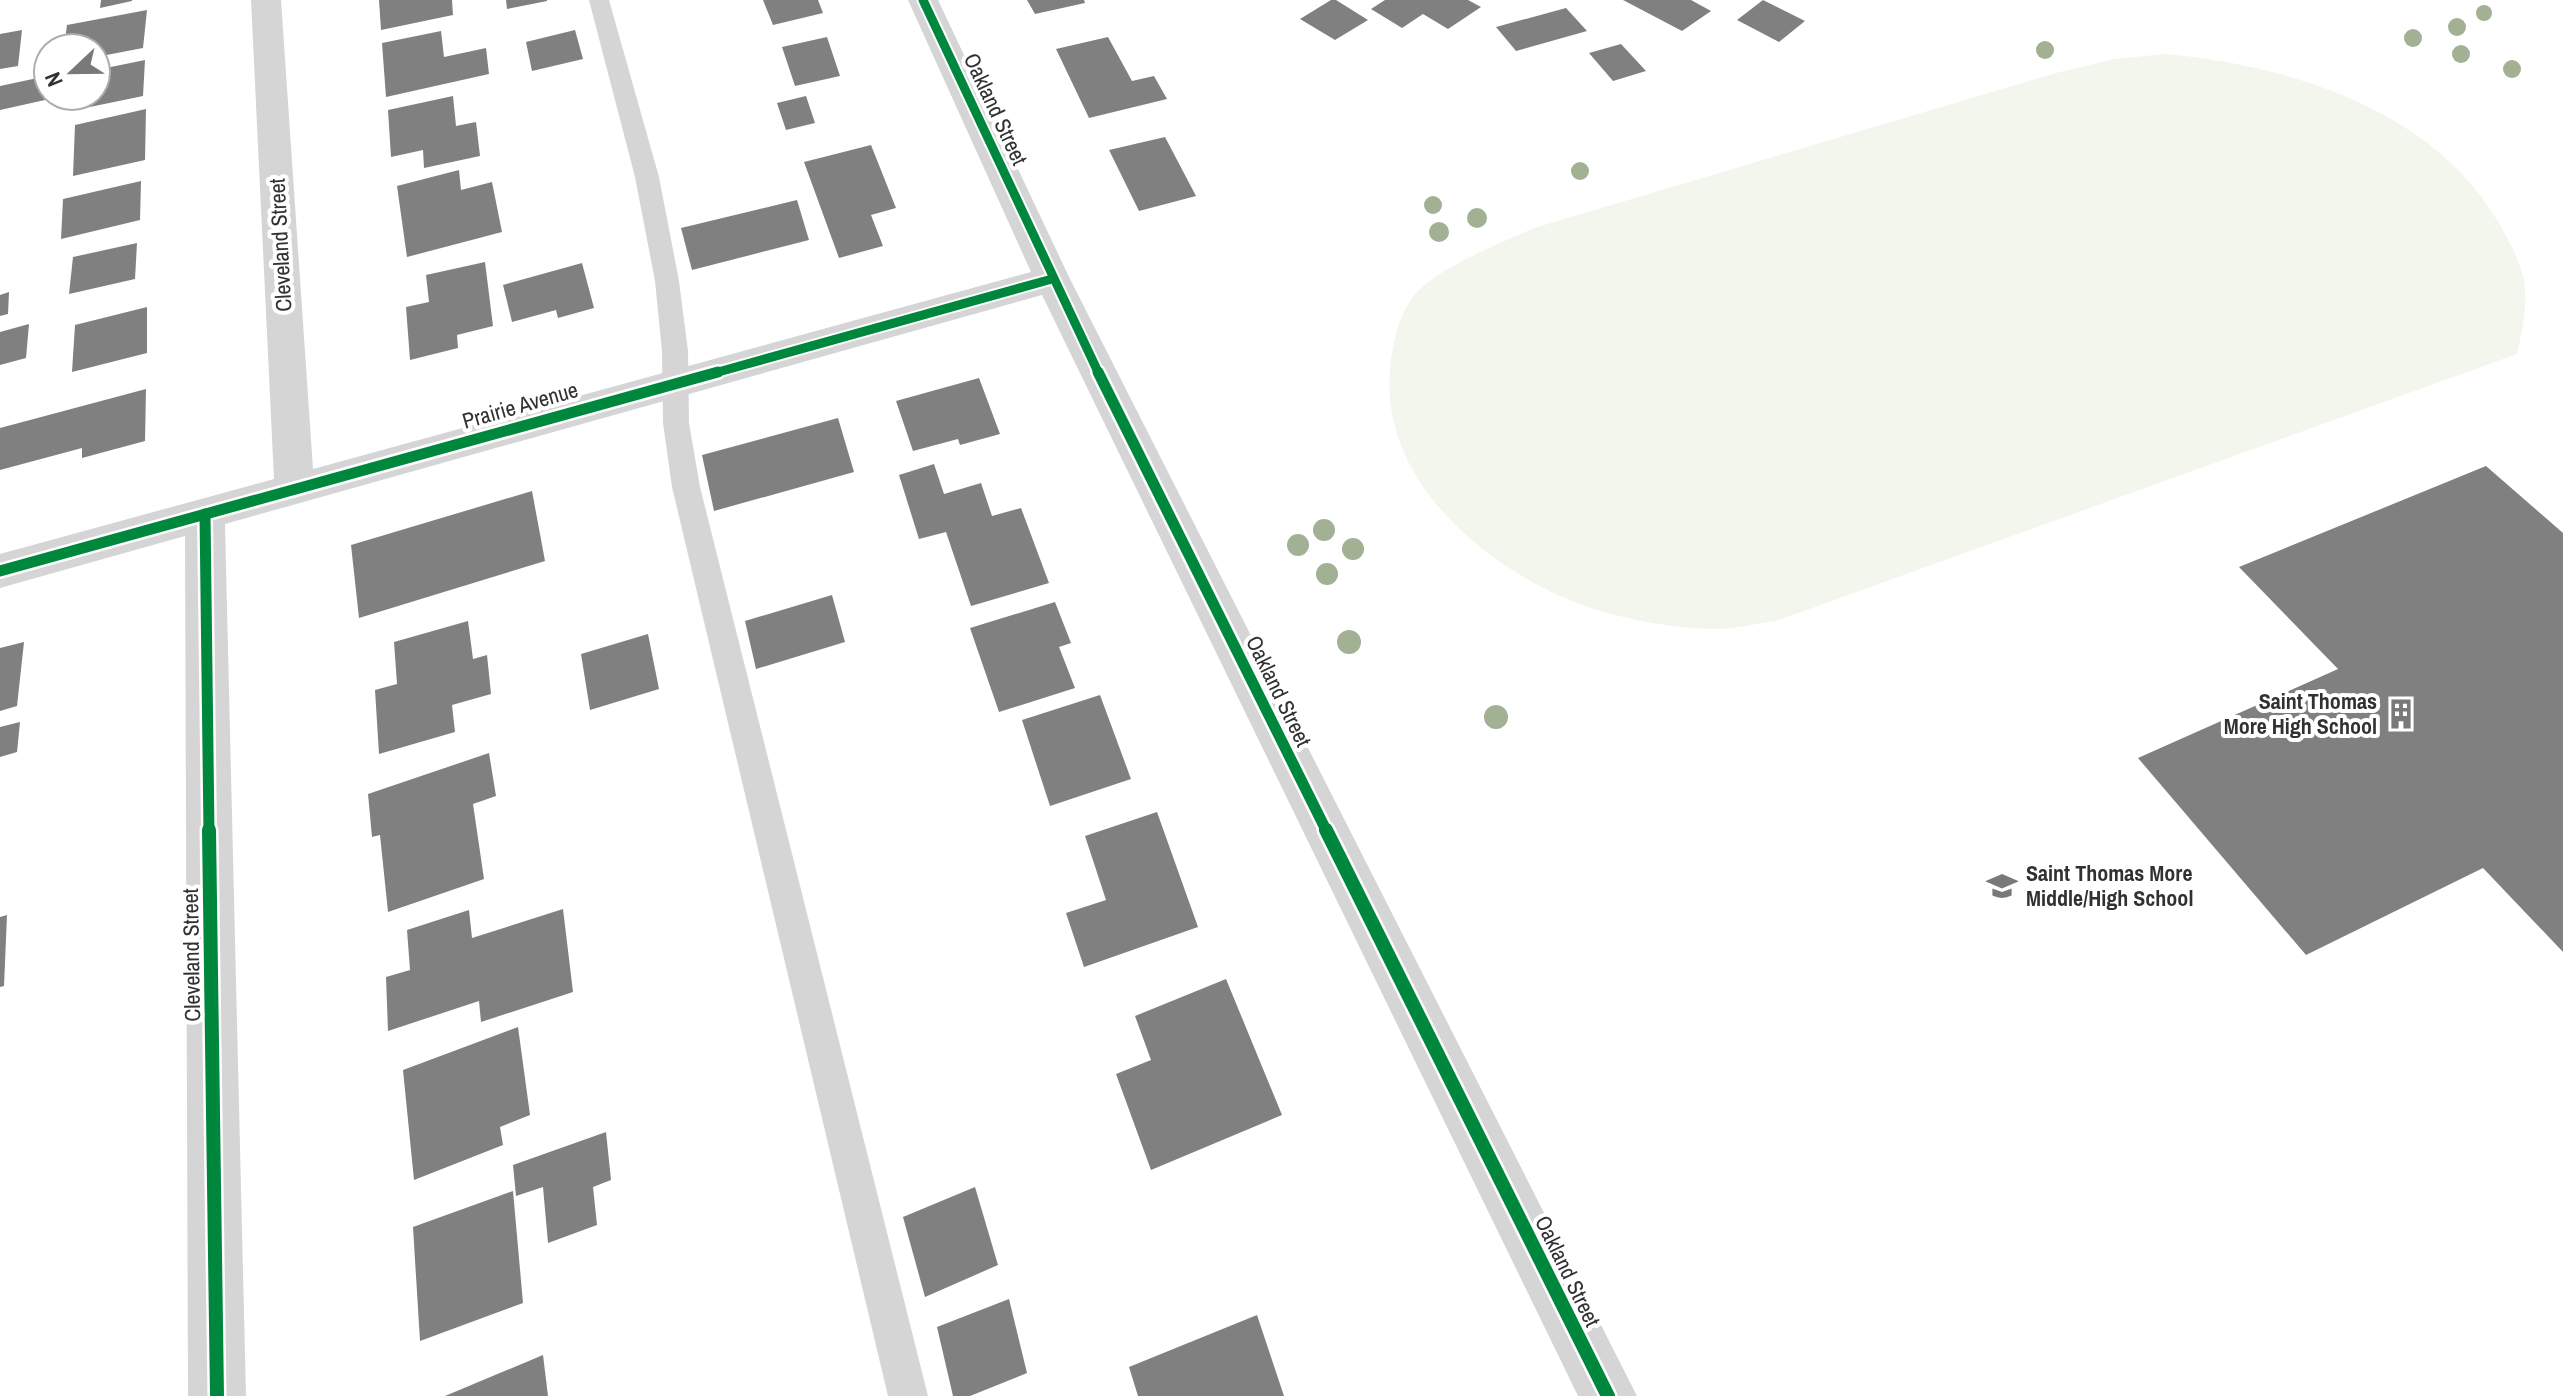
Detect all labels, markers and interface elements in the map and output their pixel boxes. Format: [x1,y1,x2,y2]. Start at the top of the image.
north arrow [32,32,112,112]
street label: Oakland Street [957,48,1035,170]
text: N [37,68,70,91]
street label: Cleveland Street [262,178,298,312]
street label: Prairie Avenue [459,374,581,436]
street label: Oakland Street [1239,630,1319,752]
place label: Saint Thomas More High School [2224,686,2377,741]
building icon: Saint Thomas More High School [2384,697,2418,731]
place label: Saint Thomas More Middle/High School [2026,858,2193,913]
school or university icon: Saint Thomas More Middle/High School [1985,869,2019,903]
street label: Cleveland Street [175,888,207,1022]
street label: Oakland Street [1528,1210,1608,1332]

